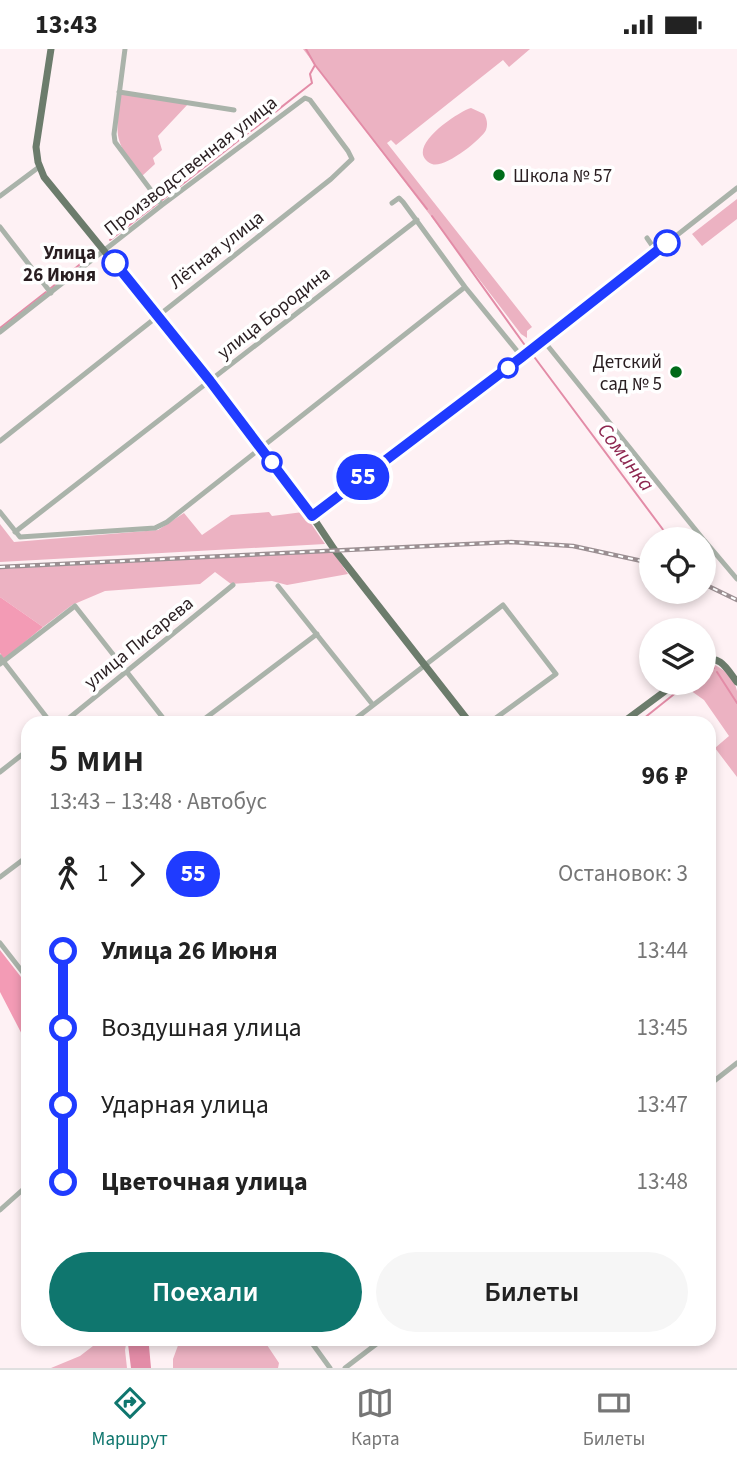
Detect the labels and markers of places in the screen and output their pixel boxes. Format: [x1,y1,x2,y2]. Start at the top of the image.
place label: Школа № 57 [513,163,612,190]
marker: Школа № 57 [491,167,507,183]
unlabelled marker [654,230,680,256]
place label: Улица 26 Июня [23,240,96,289]
marker: Улица 26 Июня [102,250,128,276]
place label: Детский сад № 5 [592,349,662,398]
unlabelled marker [498,358,518,378]
marker: Детский сад № 5 [668,364,684,380]
unlabelled marker [262,452,282,472]

